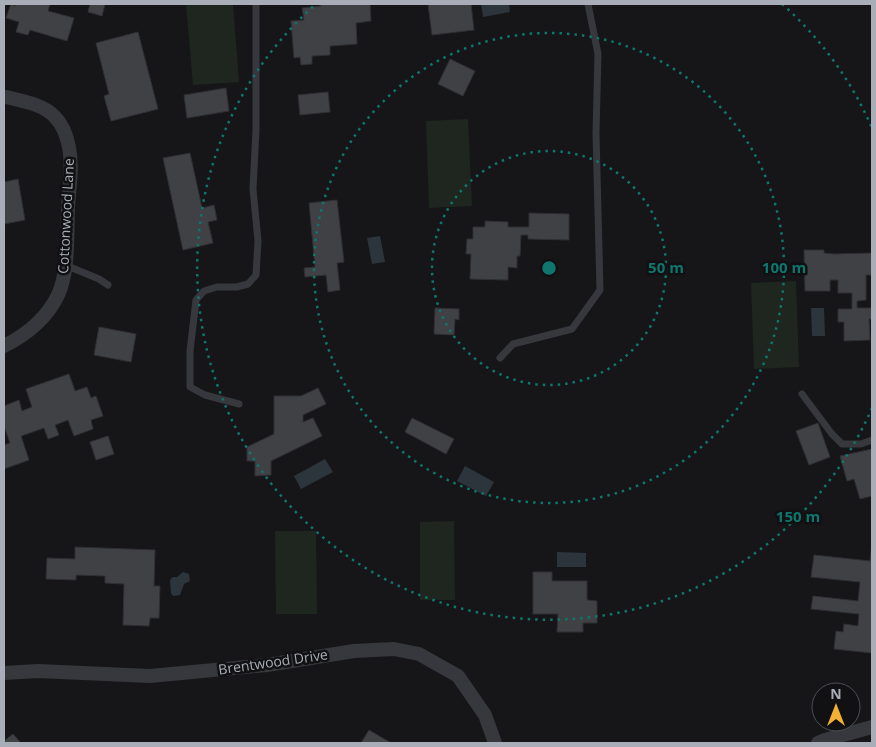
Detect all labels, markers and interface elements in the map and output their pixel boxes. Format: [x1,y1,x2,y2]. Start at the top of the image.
street label: Cottonwood Lane [53,158,78,274]
text: 50 m [648,257,684,277]
text: 100 m [762,257,806,277]
centre of rings [540,259,558,277]
text: 150 m [776,506,820,526]
street label: Brentwood Drive [217,644,329,679]
north arrow [811,682,861,732]
text: N [830,684,842,703]

